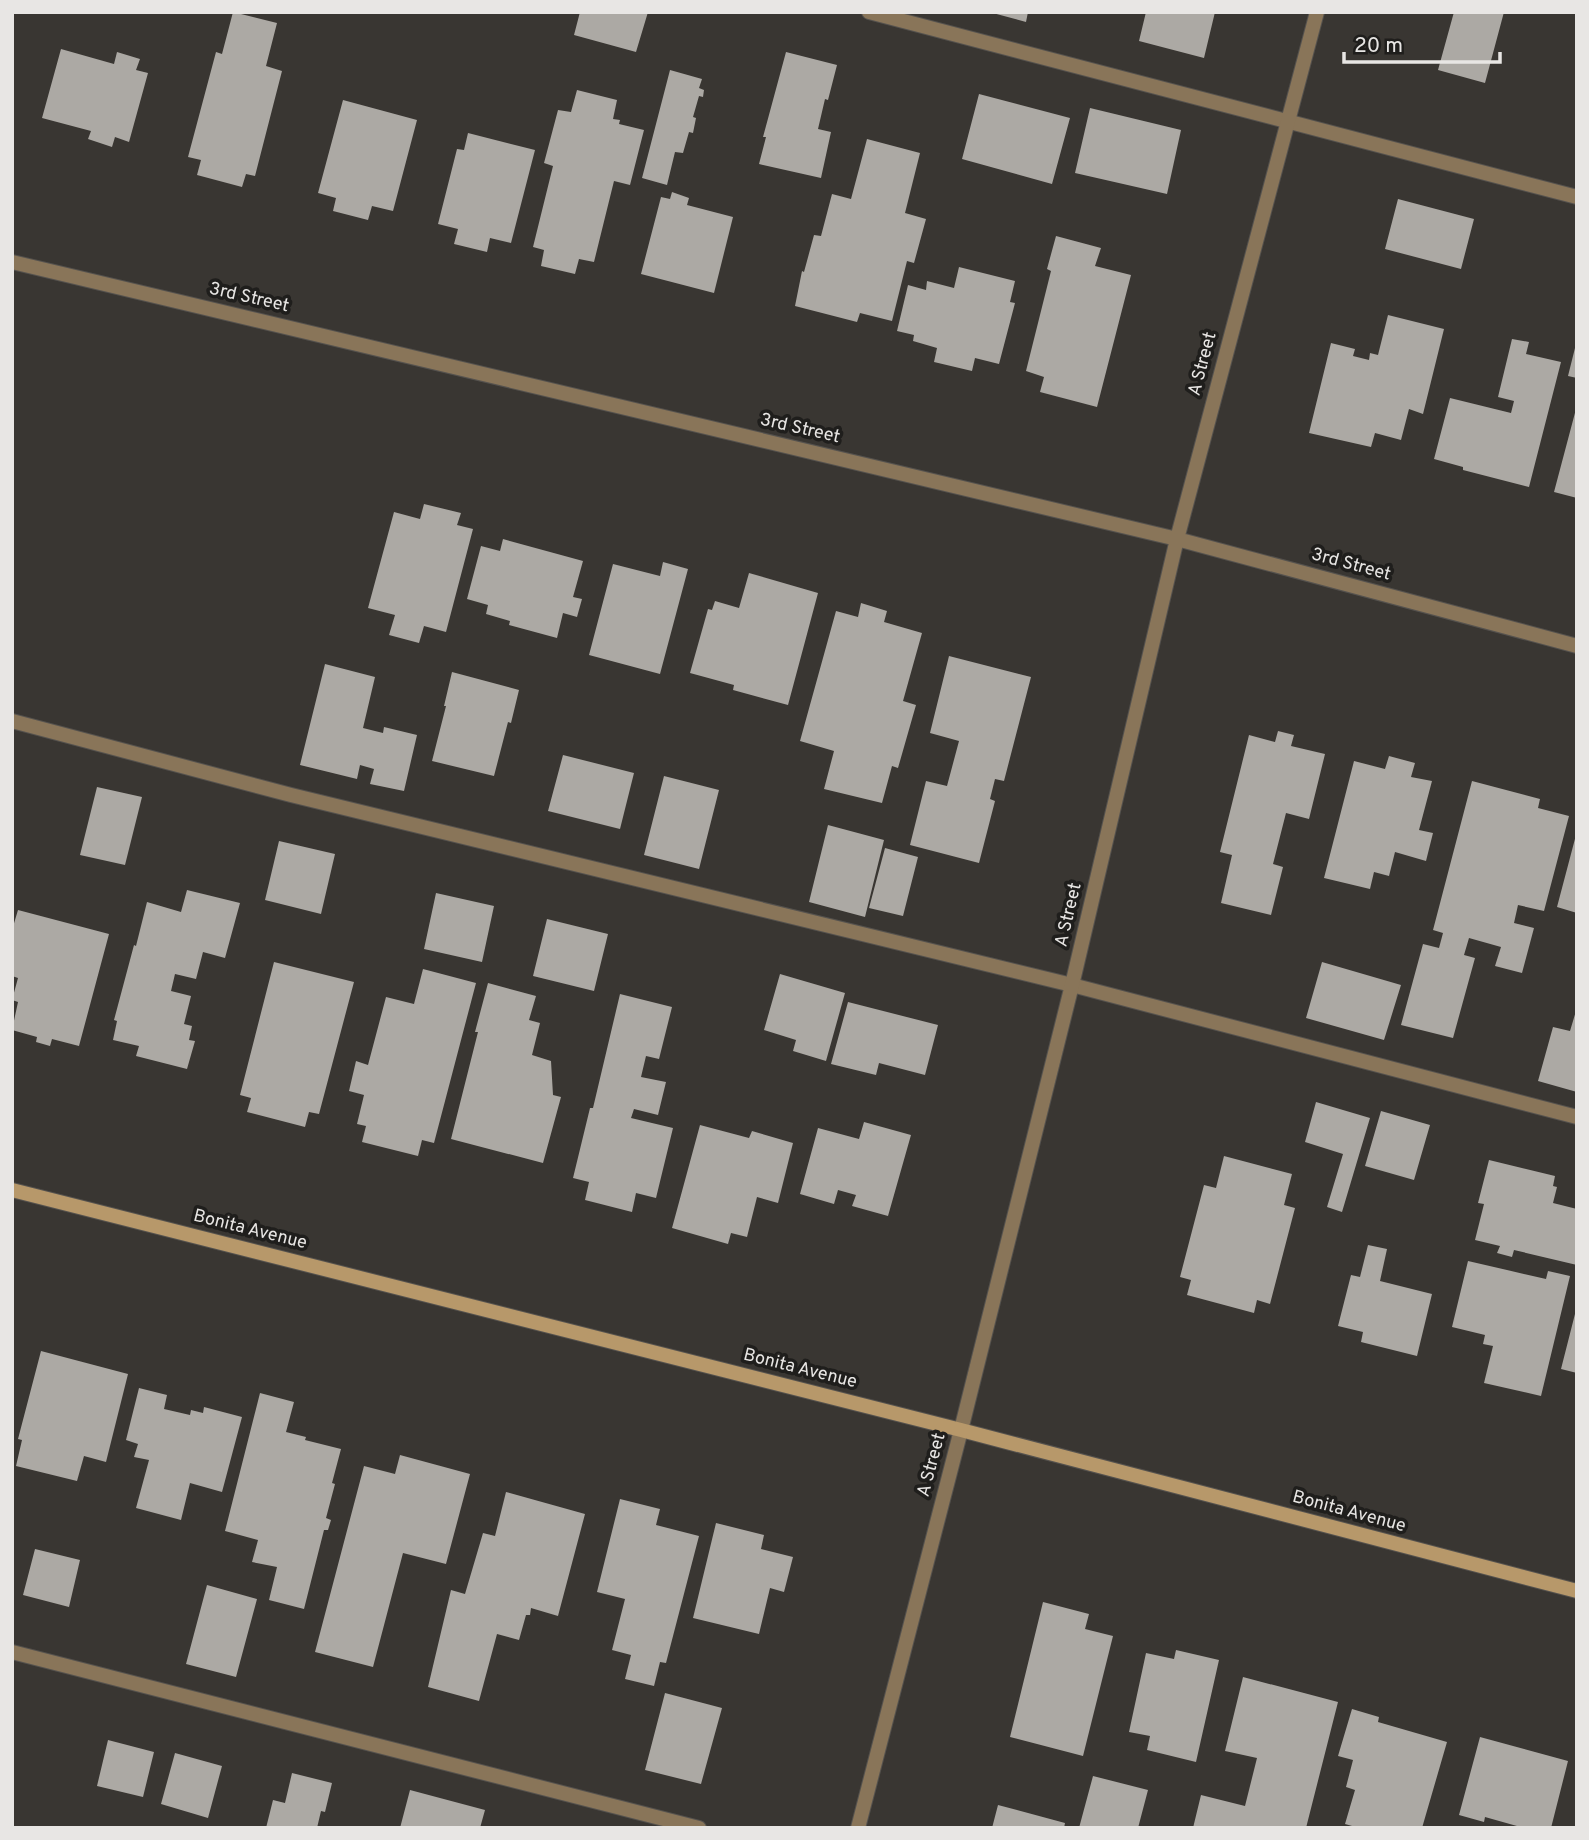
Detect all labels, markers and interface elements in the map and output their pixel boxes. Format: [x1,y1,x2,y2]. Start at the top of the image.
scale bar [1344,21,1500,65]
text: 20 m [1354,33,1403,60]
street label: 3rd Street [207,278,291,318]
street label: A Street [1183,329,1223,399]
street label: 3rd Street [758,409,842,449]
street label: 3rd Street [1309,543,1393,587]
street label: A Street [1050,881,1088,949]
street label: Bonita Avenue [191,1205,309,1255]
street label: Bonita Avenue [741,1344,859,1394]
street label: A Street [912,1430,952,1500]
street label: Bonita Avenue [1290,1486,1408,1538]

